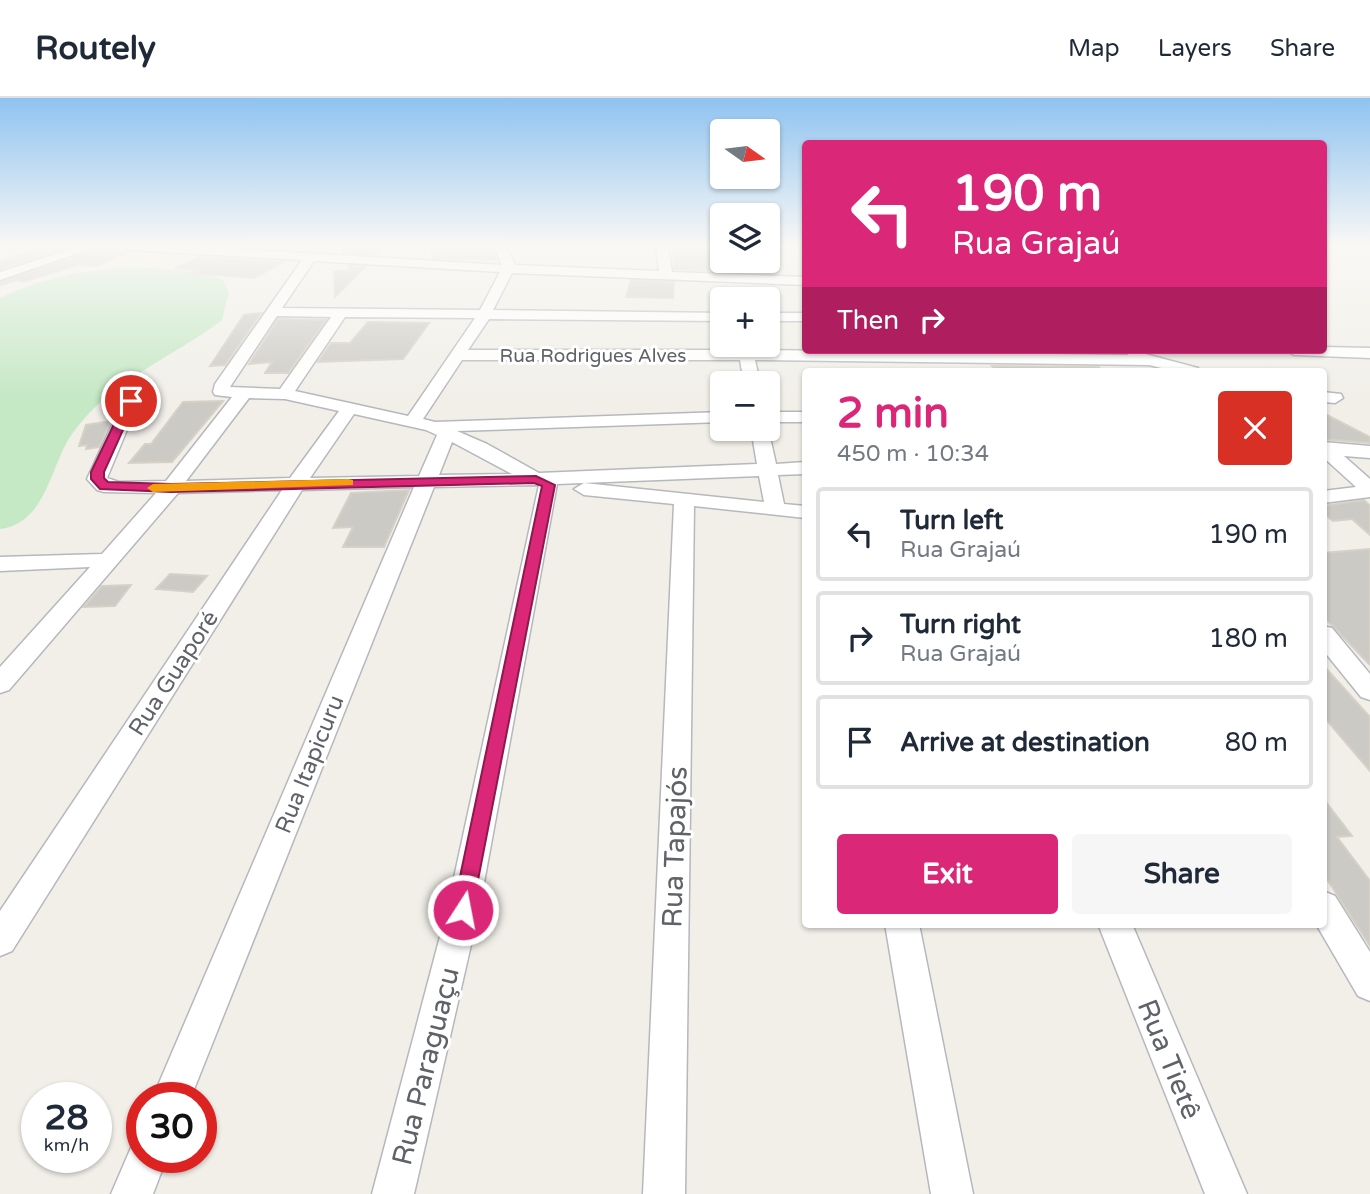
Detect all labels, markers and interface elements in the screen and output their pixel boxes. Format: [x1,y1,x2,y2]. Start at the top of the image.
text: Routely [35,29,156,68]
text: Map [1068,34,1120,63]
text: Layers [1158,34,1232,63]
text: Share [1270,34,1335,63]
north arrow [710,119,780,189]
map controls [710,119,780,441]
text: 190 m [952,165,1102,224]
icon: left [837,168,928,259]
button: layers [710,203,780,273]
text: Rua Grajaú [952,225,1121,263]
button: + [710,287,780,357]
icon: right [913,301,951,339]
text: Then [837,305,899,336]
street label: Rua Rodrigues Alves [500,345,686,367]
pin [101,371,161,431]
button: − [710,371,780,441]
icon: arrive [112,382,150,420]
text: 2 min [837,388,949,439]
button: close [1218,391,1292,465]
text: 450 m · 10:34 [837,440,989,468]
text: Turn left [900,505,1003,536]
icon: left [841,515,879,553]
text: 190 m [1208,519,1288,550]
text: Rua Grajaú [900,536,1021,564]
street label: Rua Guaporé [123,606,225,741]
text: Turn right [900,609,1021,640]
icon: right [841,619,879,657]
text: 180 m [1208,623,1288,654]
text: Rua Grajaú [900,640,1021,668]
street label: Rua Itapicuru [269,691,350,838]
icon: arrive [841,723,879,761]
text: Arrive at destination [900,727,1150,758]
text: 80 m [1225,727,1288,758]
street label: Rua Tapajós [655,766,695,928]
button: Exit [837,834,1058,914]
button: Share [1072,834,1292,914]
position arrow [426,873,500,947]
street label: Rua Paraguaçu [385,964,467,1169]
street label: Rua Tietê [1130,995,1208,1124]
speed limit sign: 30 [126,1082,217,1173]
text: 28 [45,1097,88,1139]
text: km/h [44,1134,89,1156]

